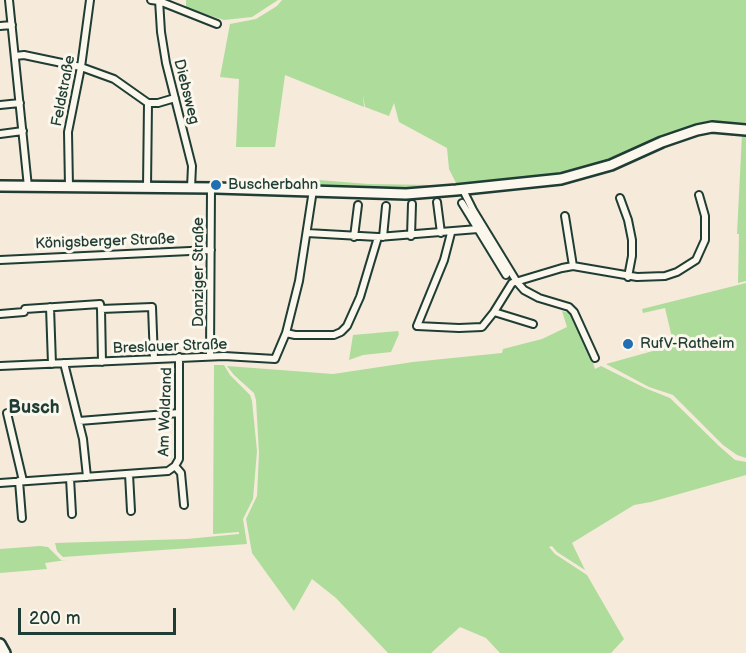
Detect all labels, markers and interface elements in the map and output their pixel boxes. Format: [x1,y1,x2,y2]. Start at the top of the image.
street label: Feldstraße [48,54,80,128]
street label: Diebsweg [169,57,203,127]
place label: Buscherbahn [228,176,318,194]
marker: Buscherbahn [209,178,223,192]
street label: Danziger Straße [190,217,208,327]
street label: Königsberger Straße [35,231,175,253]
place label: RufV-Ratheim [640,335,734,353]
street label: Breslauer Straße [112,336,228,358]
marker: RufV-Ratheim [621,337,635,351]
street label: Am Waldrand [155,367,177,457]
district label: Busch [8,397,60,419]
scale bar [21,596,178,634]
text: 200 m [29,608,81,629]

